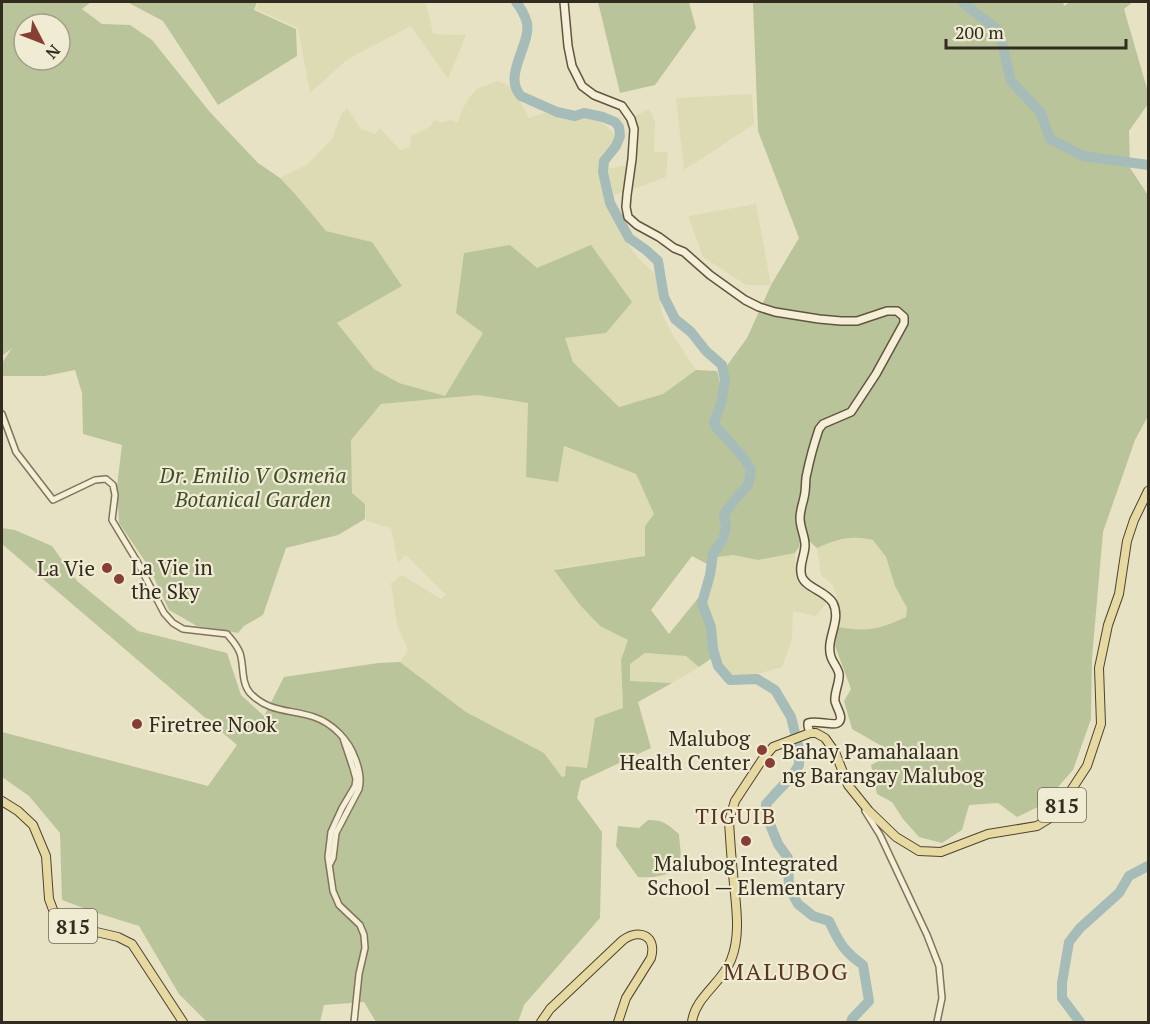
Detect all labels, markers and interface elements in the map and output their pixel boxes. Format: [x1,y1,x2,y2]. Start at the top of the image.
north arrow [12,12,72,72]
scale bar [946,12,1126,50]
text: 200 m [955,20,1004,44]
text: N [41,40,65,64]
park label: Dr. Emilio V Osmeña Botanical Garden [159,461,346,513]
place label: La Vie in the Sky [131,553,213,605]
place label: La Vie [37,554,95,582]
marker: La Vie [100,561,114,575]
marker: La Vie in the Sky [112,572,126,586]
place label: Firetree Nook [149,710,277,738]
marker: Firetree Nook [130,717,144,731]
place label: Malubog Health Center [620,724,751,776]
place label: Bahay Pamahalaan ng Barangay Malubog [782,737,985,789]
marker: Malubog Health Center [755,743,769,757]
marker: Bahay Pamahalaan ng Barangay Malubog [763,756,777,770]
road number: 815 [1038,788,1086,822]
district label: TIGUIB [695,801,777,830]
marker: Malubog Integrated School — Elementary [739,834,753,848]
place label: Malubog Integrated School — Elementary [647,849,845,901]
road number: 815 [49,909,97,943]
district label: MALUBOG [723,955,849,987]

